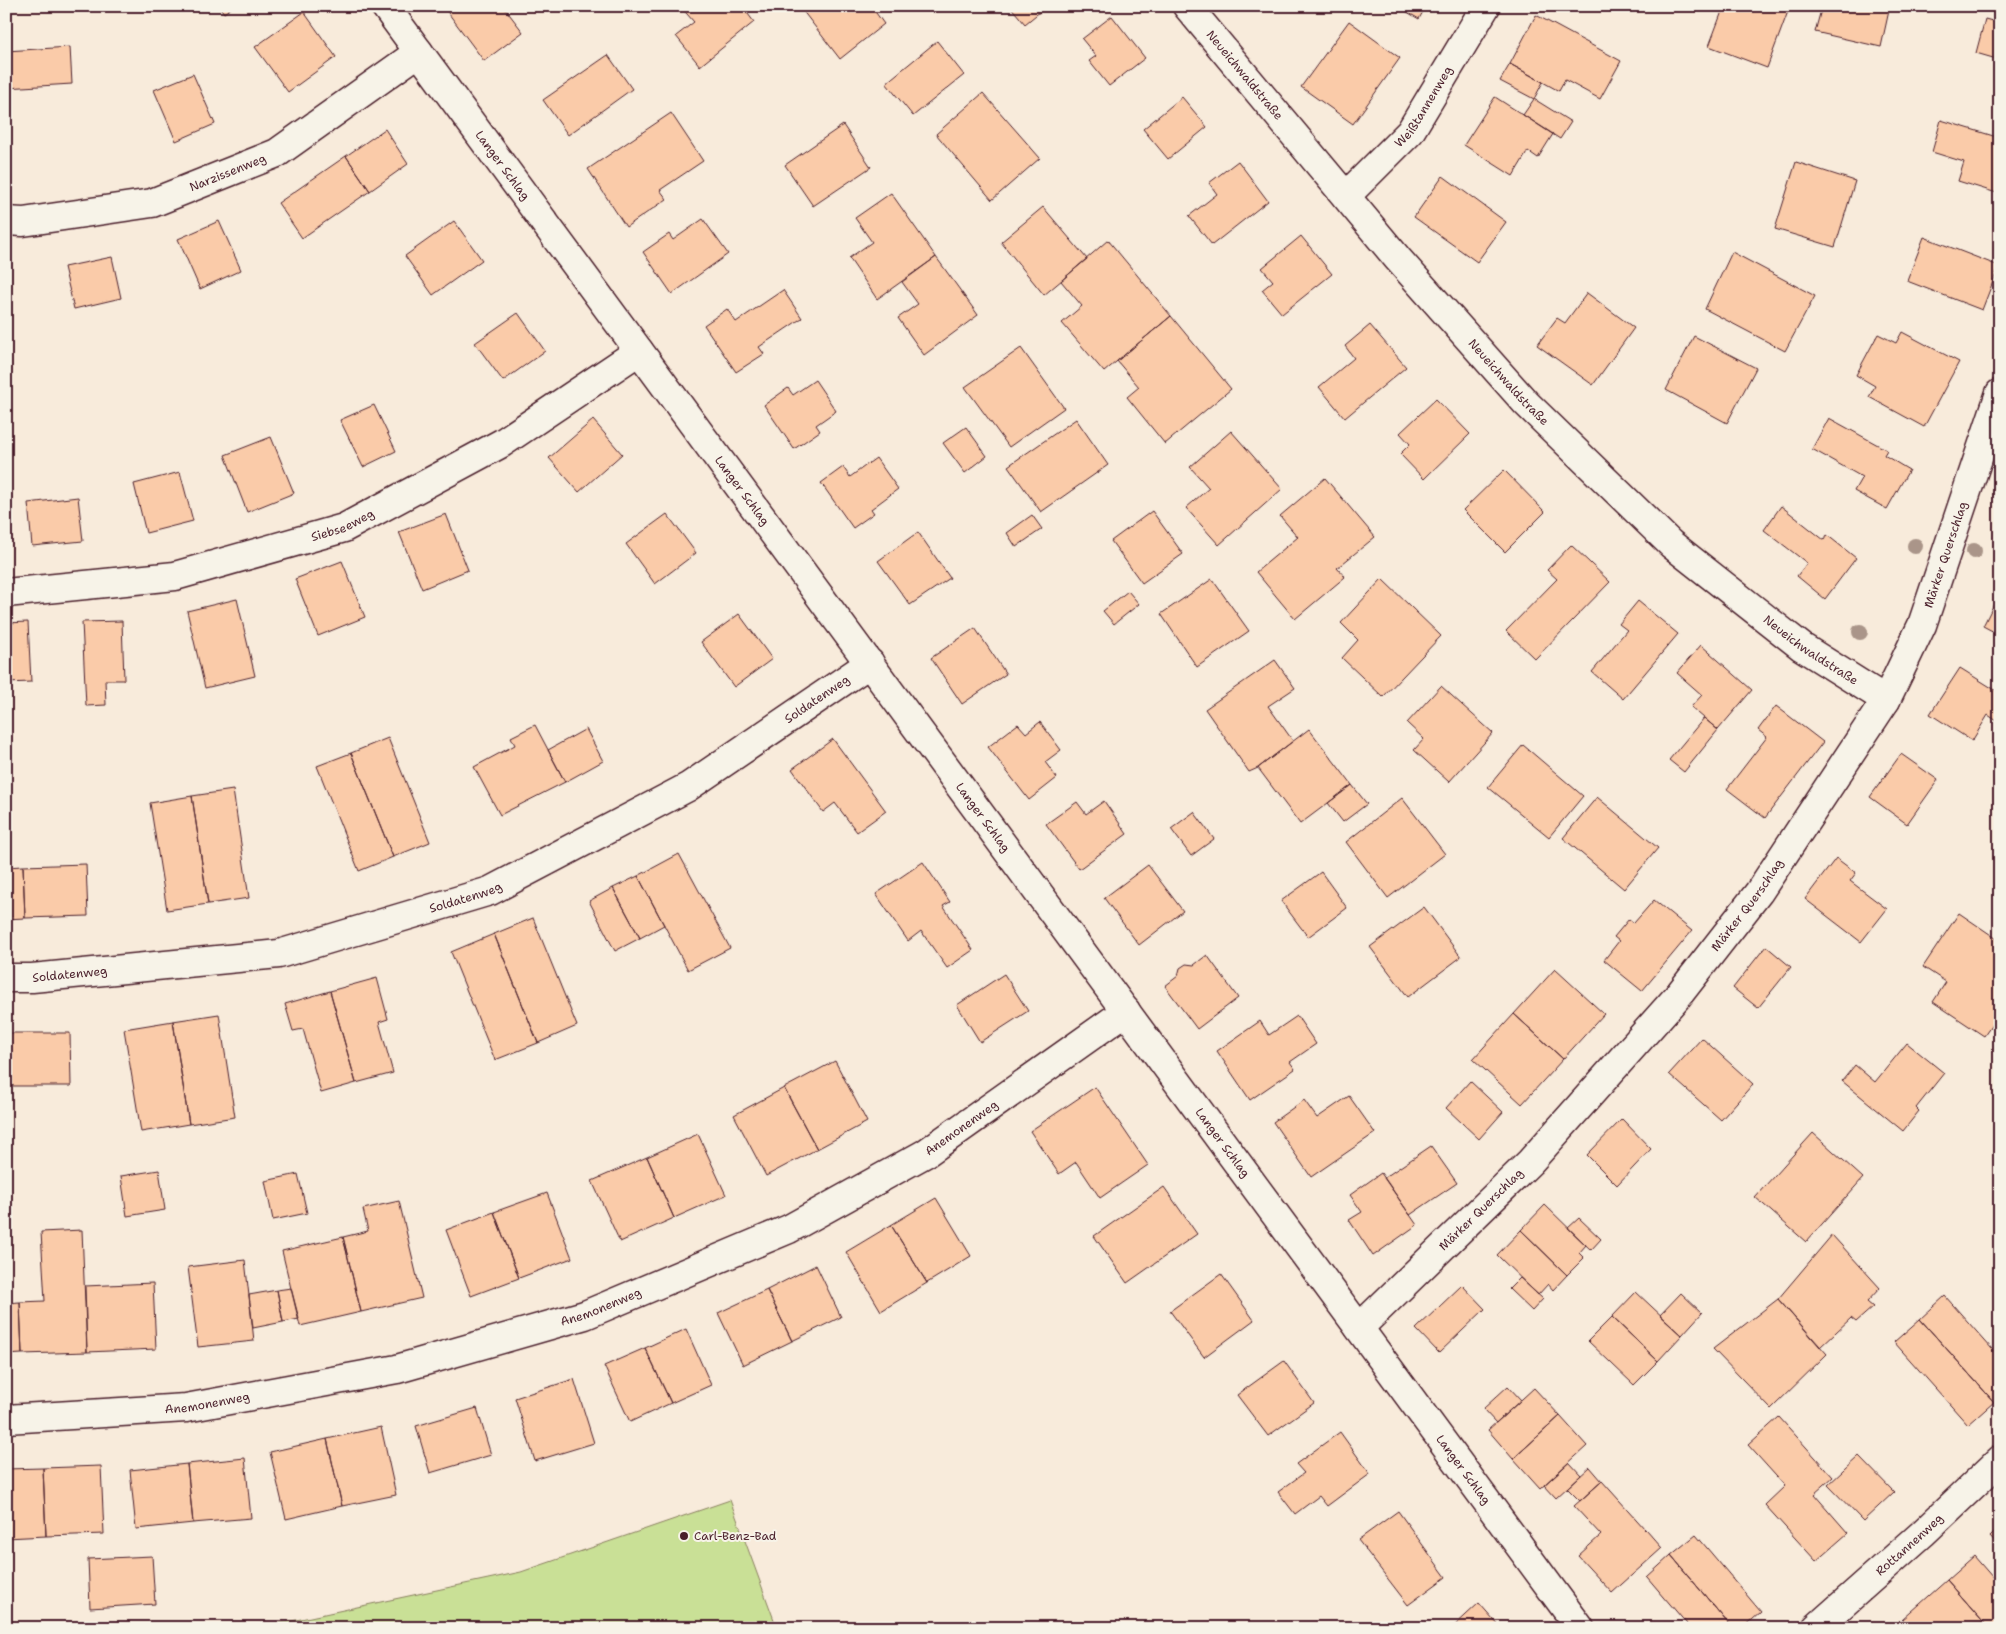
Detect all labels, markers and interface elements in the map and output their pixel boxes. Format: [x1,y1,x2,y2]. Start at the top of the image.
street label: Neueichwaldstraße [1203,27,1287,123]
street label: Weißtannenweg [1391,63,1456,151]
street label: Langer Schlag [471,127,533,203]
street label: Narzissenweg [187,150,268,195]
street label: Neueichwaldstraße [1465,336,1552,429]
street label: Langer Schlag [711,453,773,529]
street label: Märker Querschlag [1920,499,1971,610]
street label: Siebseeweg [309,505,377,545]
street label: Neueichwaldstraße [1760,612,1861,689]
street label: Soldatenweg [781,671,852,727]
street label: Langer Schlag [952,779,1014,856]
street label: Märker Querschlag [1708,856,1787,955]
street label: Soldatenweg [427,878,505,917]
street label: Soldatenweg [32,963,108,986]
street label: Anemonenweg [922,1097,1001,1159]
street label: Langer Schlag [1192,1105,1254,1181]
street label: Märker Querschlag [1435,1165,1527,1254]
street label: Anemonenweg [558,1284,644,1330]
street label: Anemonenweg [164,1388,251,1417]
street label: Langer Schlag [1432,1432,1494,1508]
street label: Rottannenweg [1872,1510,1946,1579]
place label: Carl-Benz-Bad [694,1528,777,1544]
marker: Carl-Benz-Bad [678,1530,690,1542]

